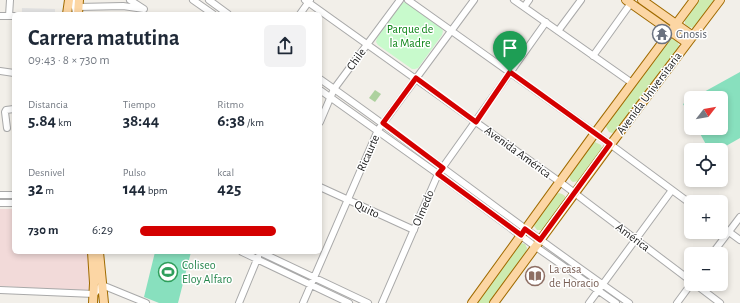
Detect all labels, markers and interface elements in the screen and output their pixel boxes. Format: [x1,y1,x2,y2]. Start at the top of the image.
park label: Parque de la Madre [387,23,433,49]
temple icon: Gnosis [651,23,673,45]
button: share [264,25,306,67]
text: Carrera matutina [28,27,180,49]
place label: Gnosis [676,28,707,40]
pin [493,31,527,72]
icon: arrive [499,37,521,59]
street label: Chile [344,46,368,72]
street label: Avenida Universitaria [614,49,684,136]
text: 09:43 · 8 × 730 m [28,54,110,67]
north arrow [684,91,728,135]
map controls [684,91,728,291]
text: Distancia [28,99,68,110]
text: Tiempo [123,99,156,110]
text: Ritmo [217,99,244,110]
text: 5.84 [28,112,56,129]
text: 38:44 [123,112,159,129]
text: 6:38 [217,112,245,129]
text: km [56,117,72,128]
text: /km [245,117,264,128]
street label: Avenida América [483,124,554,180]
street label: Ricaurte [355,133,381,173]
button: locate [684,143,728,187]
text: Desnivel [28,167,65,178]
text: Pulso [123,167,146,178]
text: kcal [217,167,234,178]
text: 32 [28,180,43,197]
text: 144 [123,180,146,197]
text: 425 [217,180,241,197]
text: m [43,185,54,196]
text: bpm [146,185,168,196]
street label: Olmedo [410,188,436,228]
button: + [684,195,728,239]
street label: Quito [352,198,382,221]
street label: América [614,221,652,254]
text: 730 m [28,224,58,237]
text: 6:29 [92,224,113,237]
button: − [684,247,728,291]
place label: Coliseo Eloy Alfaro [182,259,232,286]
sports icon: Coliseo Eloy Alfaro [157,261,179,283]
place label: La casa de Horacio [549,263,599,289]
library icon: La casa de Horacio [524,265,546,287]

